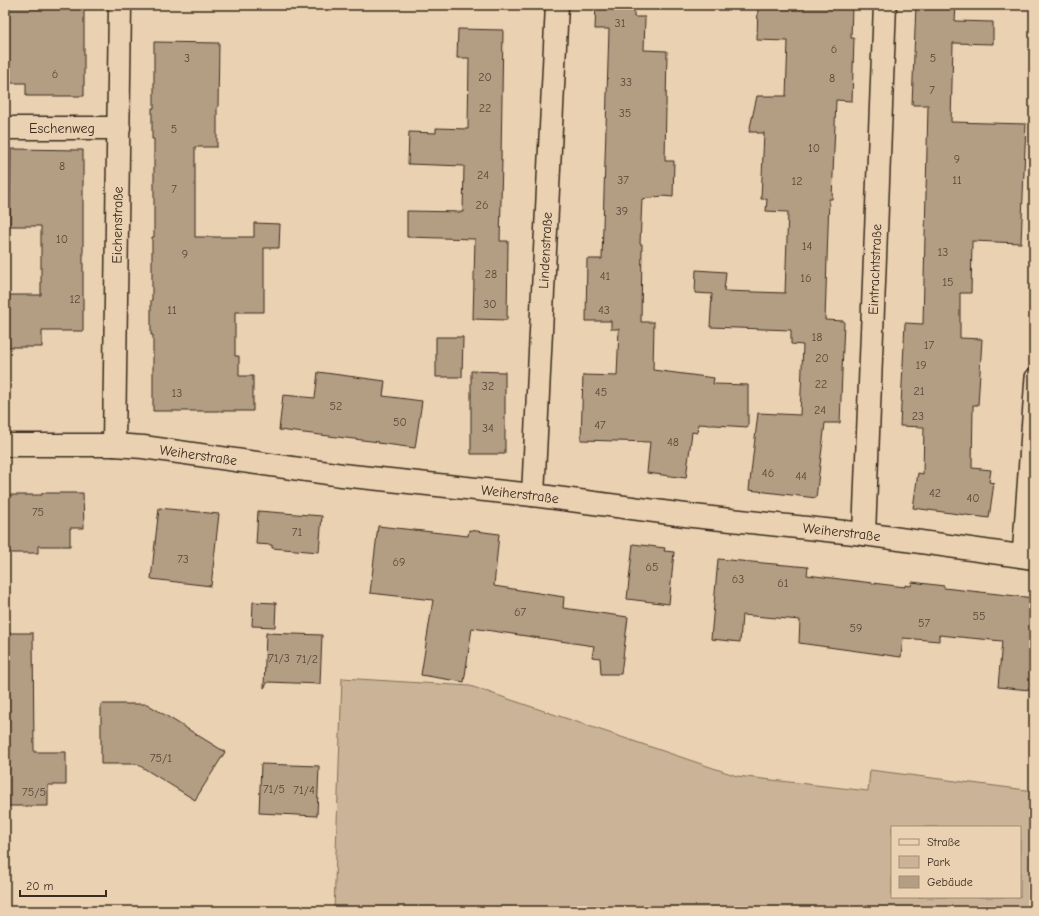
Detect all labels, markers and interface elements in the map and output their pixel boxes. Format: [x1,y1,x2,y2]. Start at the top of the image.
house number: 31 [615,16,626,30]
house number: 6 [831,42,837,56]
house number: 3 [184,51,190,65]
house number: 5 [930,51,936,65]
house number: 6 [52,67,58,81]
house number: 20 [478,70,492,84]
house number: 8 [829,71,835,85]
house number: 33 [620,75,632,89]
house number: 7 [929,83,935,97]
house number: 22 [479,101,491,115]
house number: 35 [619,106,631,120]
street label: Eschenweg [29,120,95,137]
house number: 5 [171,122,177,136]
house number: 10 [808,141,820,155]
house number: 9 [954,152,960,166]
house number: 8 [59,159,65,173]
house number: 24 [477,168,489,182]
house number: 37 [617,173,629,187]
house number: 11 [952,173,962,187]
house number: 12 [791,174,803,188]
house number: 7 [171,182,177,196]
street label: Eichenstraße [108,186,127,264]
house number: 26 [476,198,488,212]
house number: 39 [616,204,628,218]
street label: Lindenstraße [535,212,556,289]
street label: Eintrachtstraße [865,223,885,315]
house number: 10 [56,232,68,246]
house number: 14 [802,239,812,253]
house number: 13 [938,245,948,259]
house number: 9 [182,247,188,261]
house number: 28 [485,267,497,281]
house number: 41 [600,269,611,283]
house number: 16 [800,271,812,285]
house number: 15 [942,275,954,289]
house number: 12 [69,292,81,306]
house number: 30 [483,297,497,311]
house number: 11 [167,303,177,317]
house number: 43 [598,303,610,317]
house number: 18 [812,330,822,344]
house number: 17 [924,338,935,352]
house number: 20 [815,351,829,365]
house number: 19 [915,358,927,372]
house number: 22 [815,377,827,391]
house number: 32 [482,379,494,393]
house number: 21 [913,384,925,398]
house number: 45 [595,385,607,399]
house number: 13 [172,386,182,400]
house number: 52 [330,399,342,413]
house number: 24 [814,403,826,417]
house number: 23 [912,409,924,423]
house number: 50 [393,415,407,429]
house number: 47 [594,418,606,432]
house number: 34 [482,421,494,435]
house number: 48 [667,435,679,449]
street label: Weiherstraße [158,441,238,469]
house number: 46 [762,466,774,480]
house number: 44 [795,469,807,483]
street label: Weiherstraße [480,482,560,507]
house number: 42 [929,486,941,500]
house number: 40 [966,491,980,505]
house number: 75 [32,505,44,519]
street label: Weiherstraße [802,520,882,545]
house number: 71 [292,525,302,539]
house number: 73 [177,552,189,566]
house number: 69 [393,555,405,569]
house number: 65 [645,560,659,574]
house number: 63 [732,572,744,586]
house number: 61 [777,576,789,590]
house number: 67 [514,605,526,619]
house number: 55 [972,609,986,623]
house number: 57 [918,616,930,630]
house number: 59 [850,621,862,635]
house number: 71/3 [268,651,290,665]
house number: 71/2 [296,652,318,666]
house number: 75/1 [150,751,172,765]
house number: 71/5 [263,782,285,796]
house number: 71/4 [293,783,315,797]
house number: 75/5 [22,785,46,799]
legend [891,826,1021,898]
text: Straße [927,835,960,849]
text: Park [927,855,950,869]
scale bar [20,872,106,898]
text: Gebäude [927,875,973,889]
text: 20 m [26,879,54,893]

